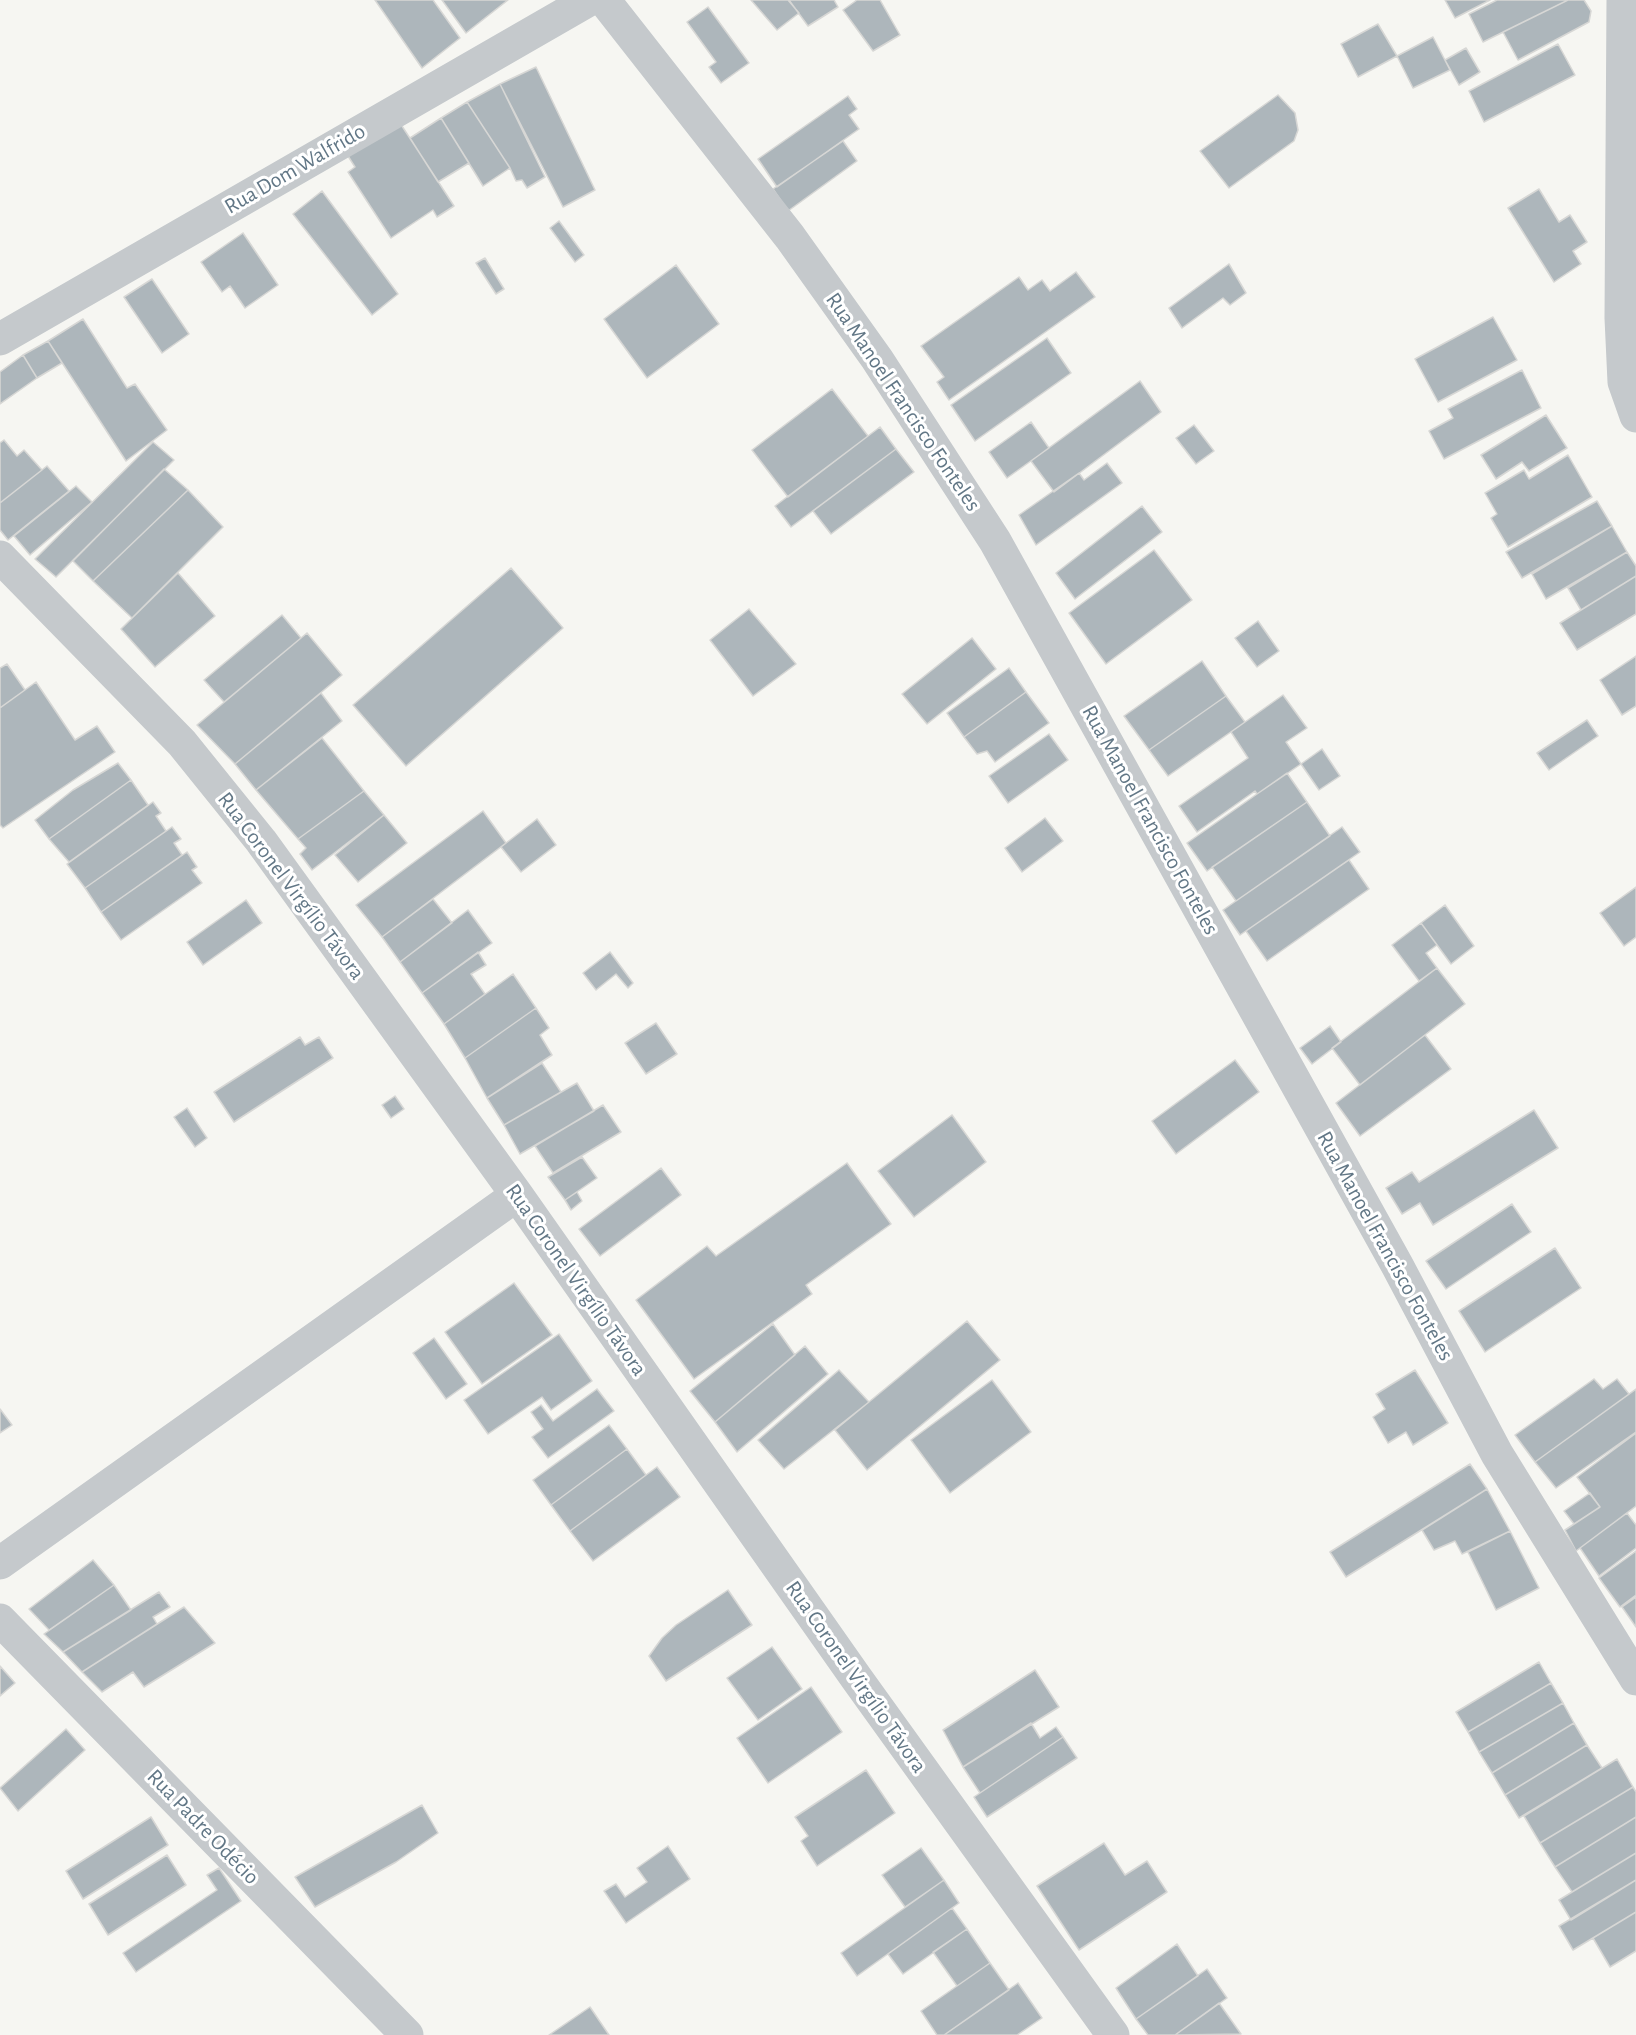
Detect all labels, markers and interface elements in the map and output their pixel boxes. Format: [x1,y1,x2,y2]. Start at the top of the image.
street label: Rua Dom Walfrido [220,118,370,220]
street label: Rua Manoel Francisco Fonteles [820,288,986,516]
street label: Rua Manoel Francisco Fonteles [1076,701,1224,939]
street label: Rua Coronel Virgílio Távora [212,787,370,985]
street label: Rua Manoel Francisco Fonteles [1311,1127,1459,1365]
street label: Rua Coronel Virgílio Távora [500,1179,652,1381]
street label: Rua Coronel Virgílio Távora [780,1576,932,1778]
street label: Rua Padre Odécio [141,1764,265,1890]

